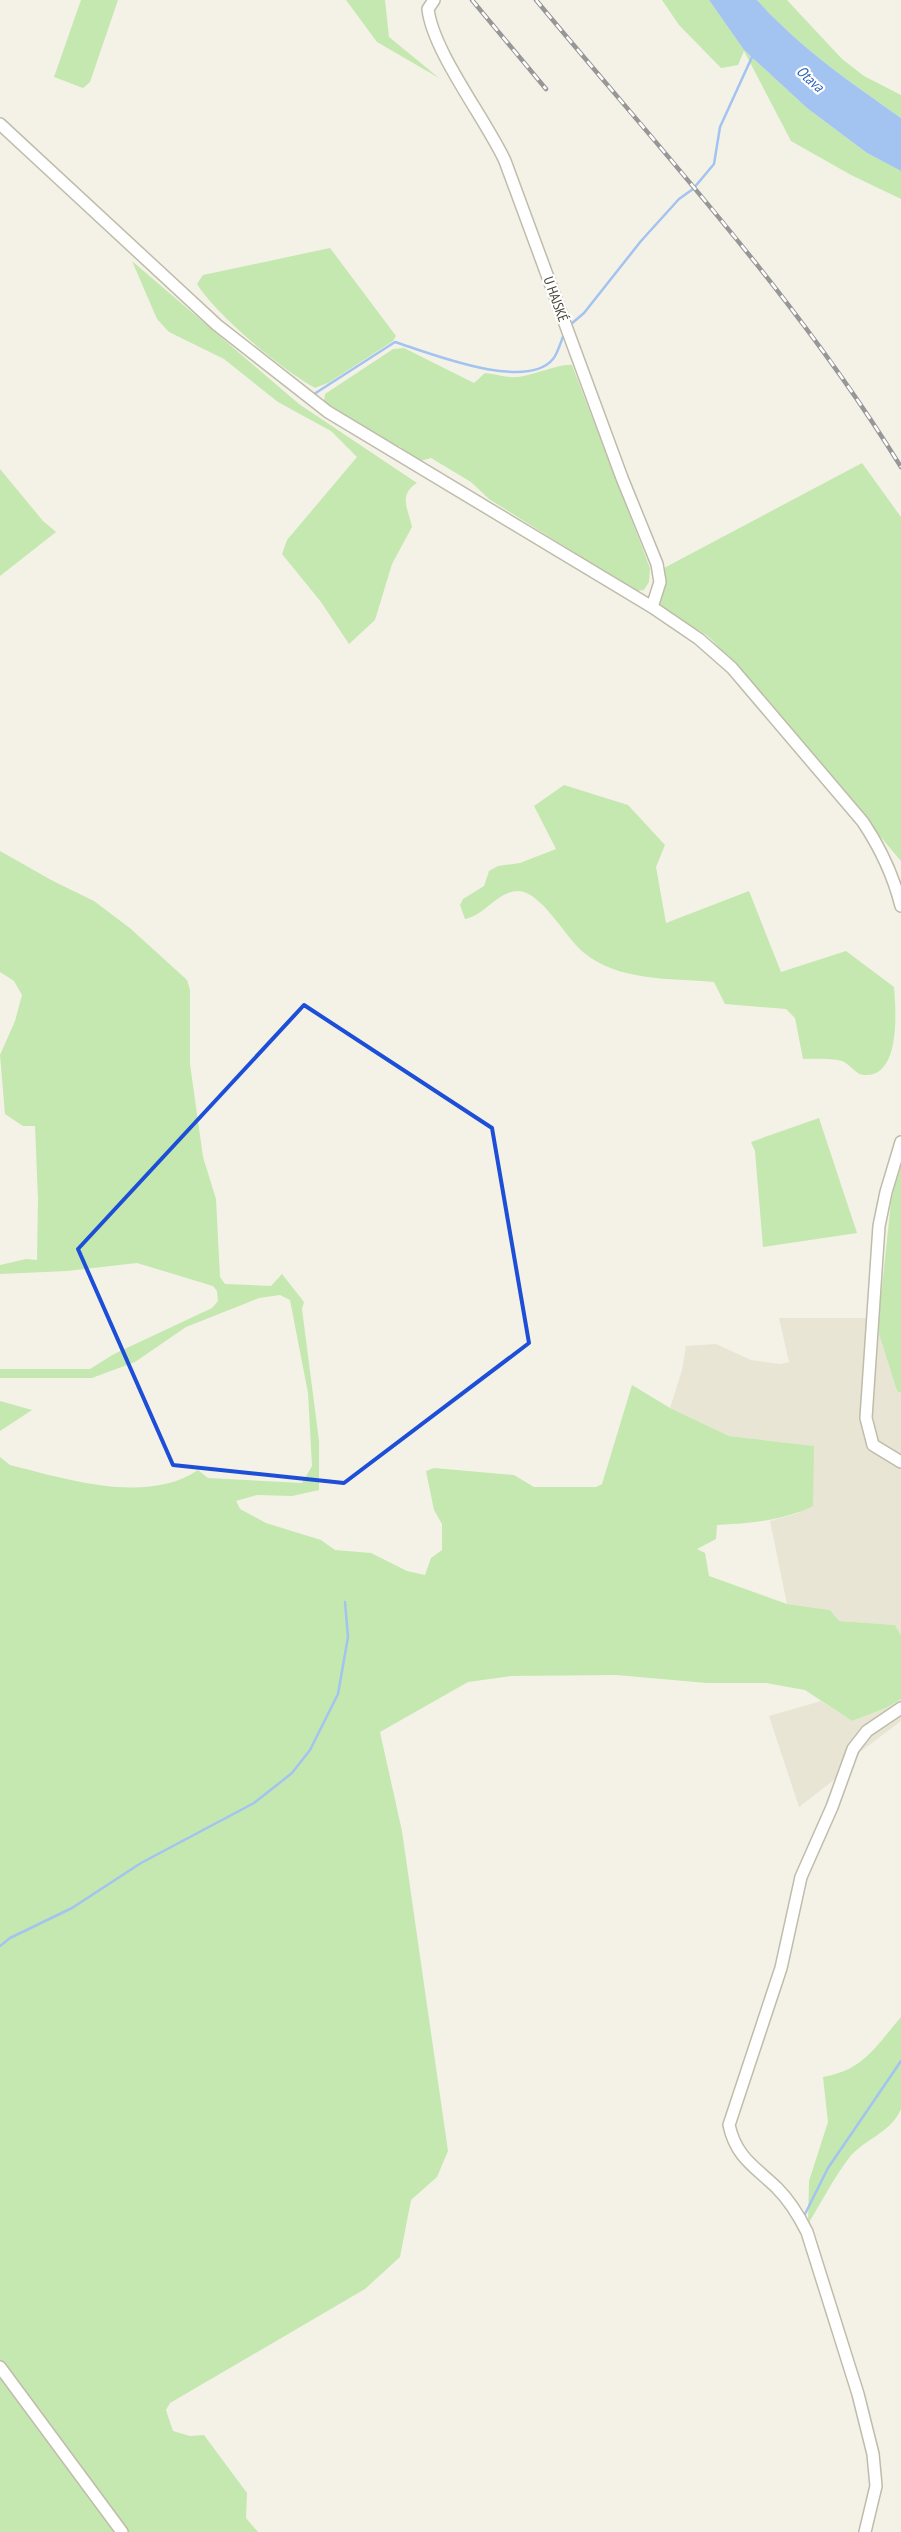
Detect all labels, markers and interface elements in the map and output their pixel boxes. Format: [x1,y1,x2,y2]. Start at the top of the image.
water label: Otava [793,61,829,96]
street label: U HAJSKÉ [540,274,572,324]

